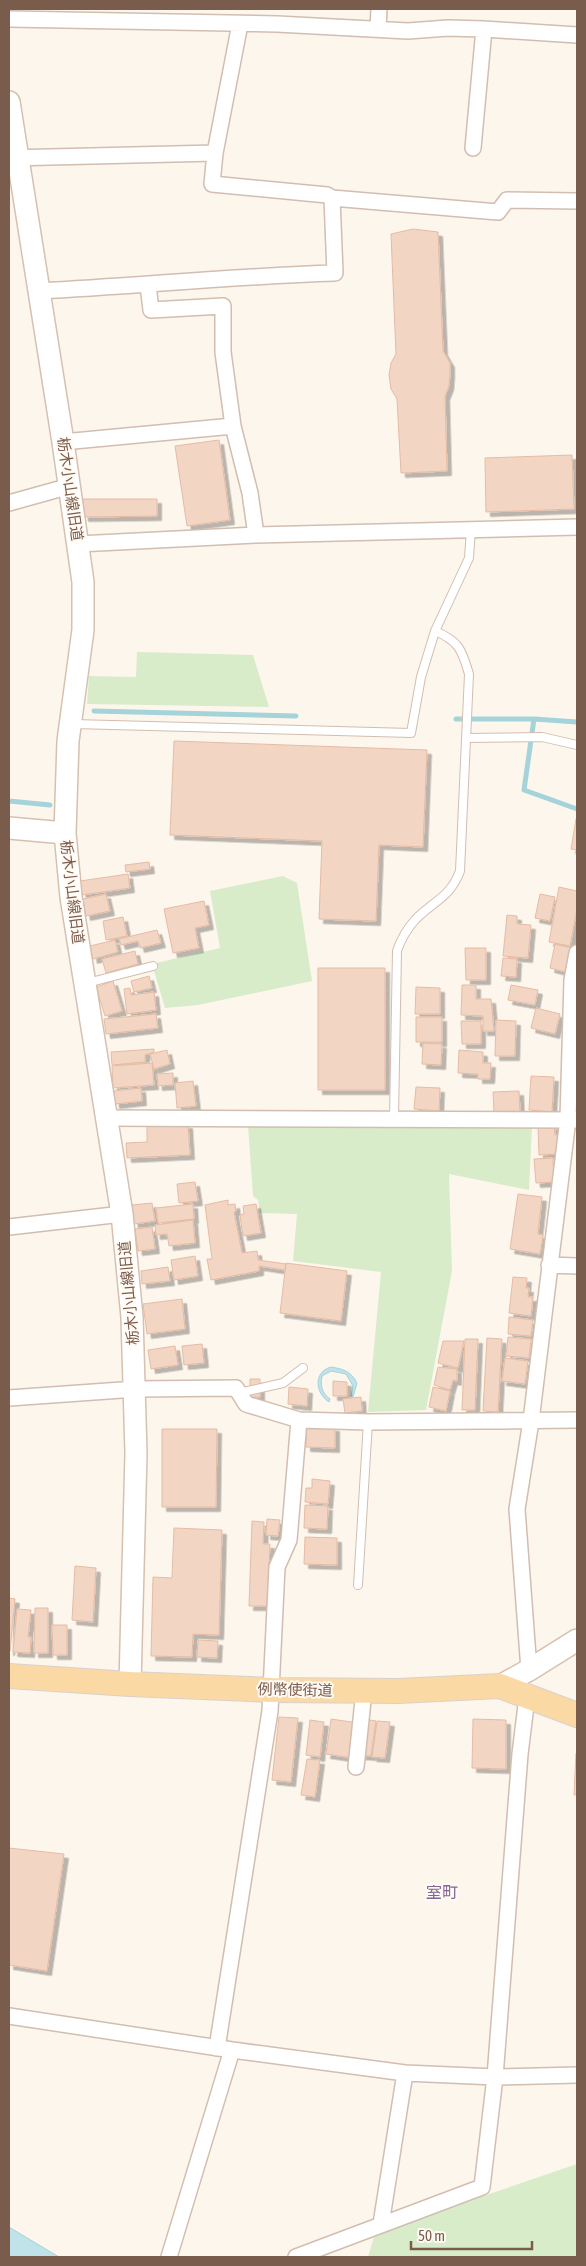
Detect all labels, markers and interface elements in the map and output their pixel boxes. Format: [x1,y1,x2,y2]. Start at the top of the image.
street label: 栃木小山線旧道 [55,436,86,542]
street label: 栃木小山線旧道 [58,839,87,945]
street label: 栃木小山線旧道 [115,1240,142,1346]
street label: 例幣使街道 [257,1680,333,1699]
district label: 室町 [426,1883,458,1901]
scale bar [411,2218,532,2250]
text: 50 m [418,2227,445,2244]

